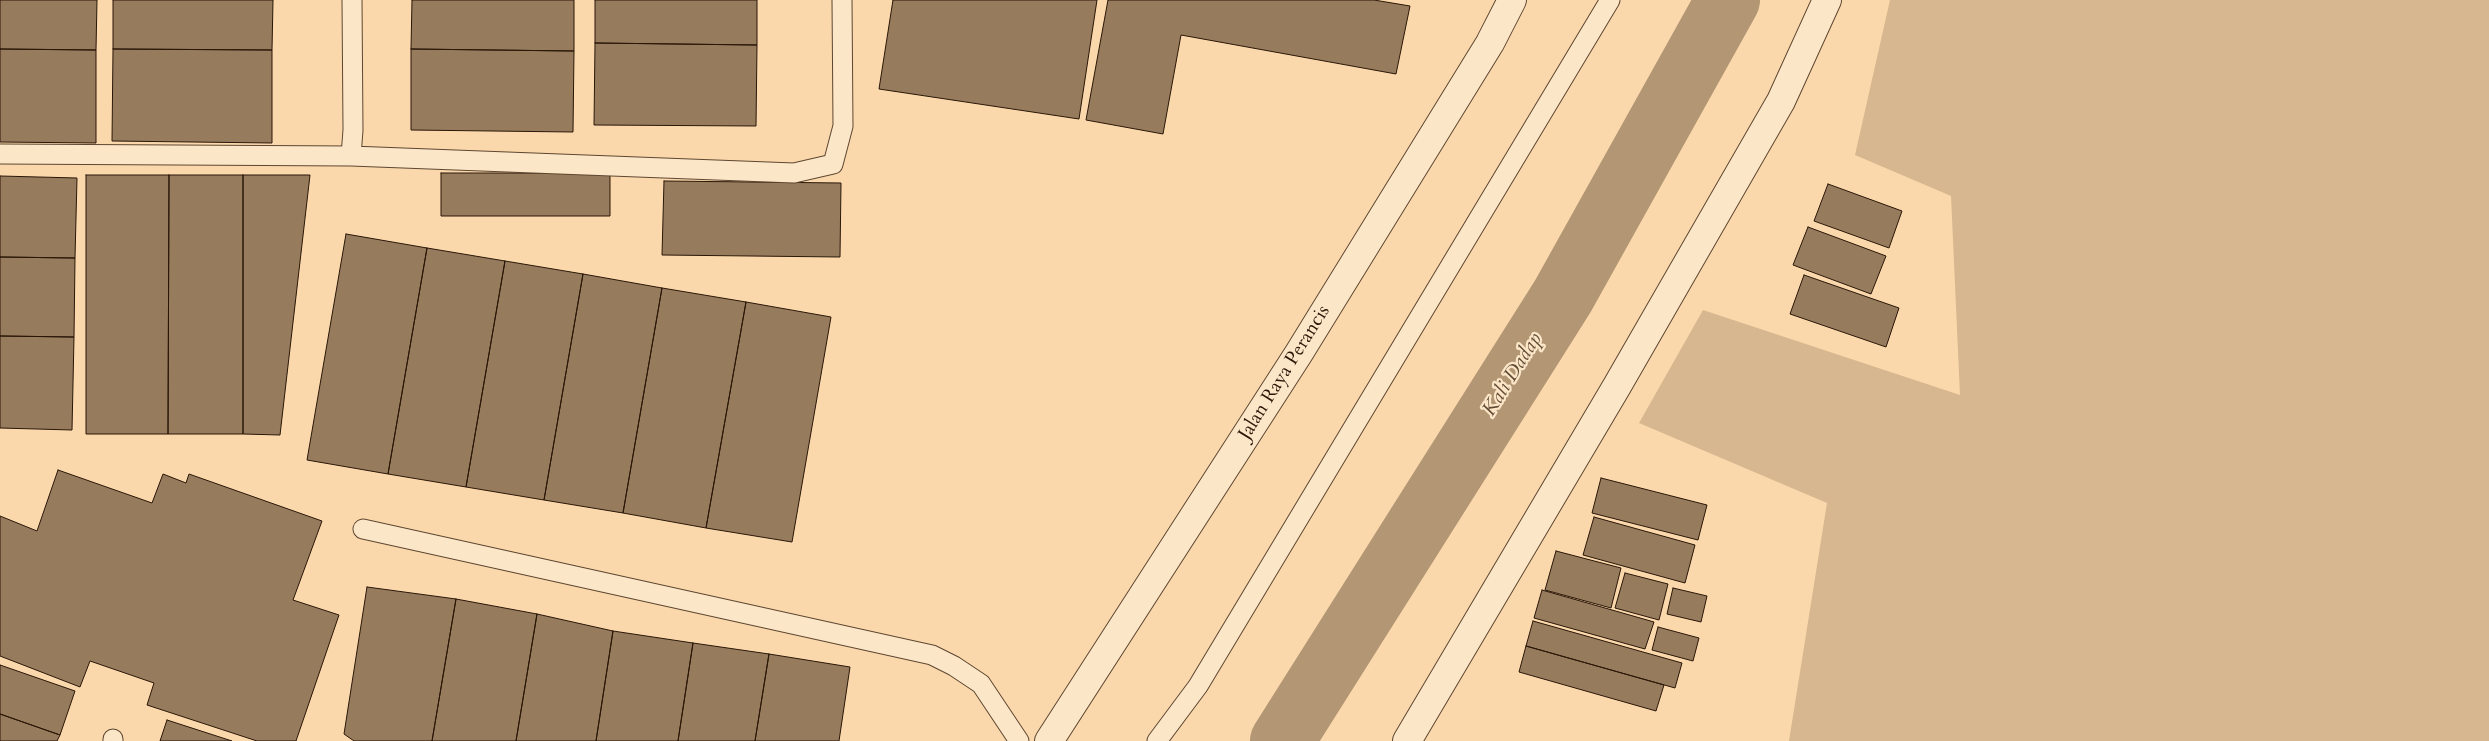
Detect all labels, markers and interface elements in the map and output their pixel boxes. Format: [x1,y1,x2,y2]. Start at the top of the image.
street label: Jalan Raya Perancis [1234,301,1336,445]
water label: Kali Dadap [1478,329,1548,421]

